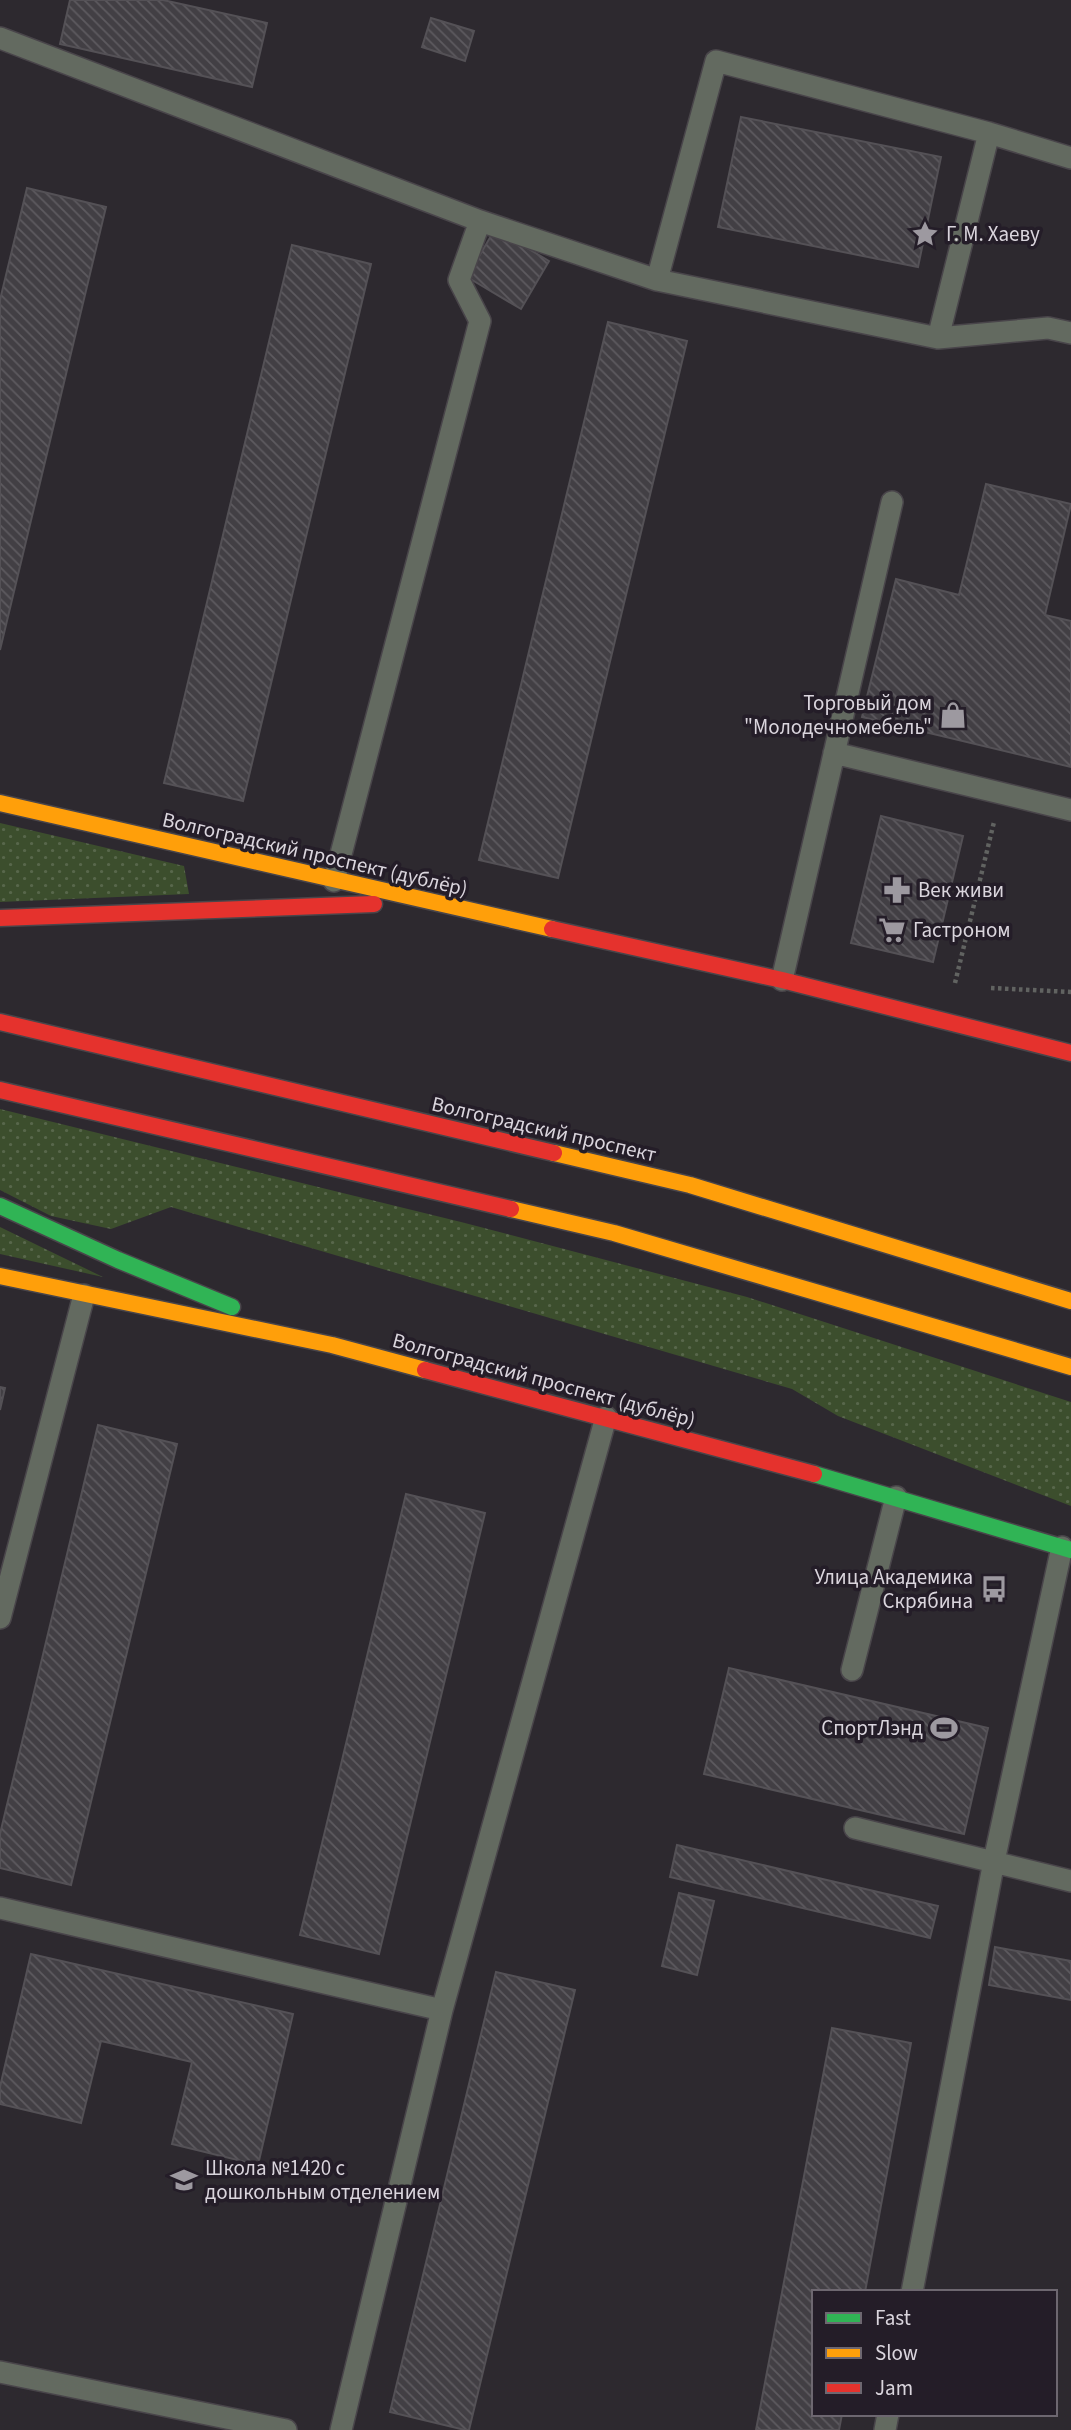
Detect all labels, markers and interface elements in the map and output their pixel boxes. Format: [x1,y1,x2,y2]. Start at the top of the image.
place icon: Г. М. Хаеву [910,219,940,249]
place label: Г. М. Хаеву [946,219,1040,249]
place label: Торговый дом "Молодечномебель" [744,688,932,742]
shop icon: Торговый дом "Молодечномебель" [938,700,968,730]
street label: Волгоградский проспект (дублёр) [159,804,471,904]
pharmacy icon: Век живи [882,875,912,905]
place label: Век живи [918,875,1004,905]
supermarket icon: Гастроном [877,915,907,945]
place label: Гастроном [913,915,1011,945]
street label: Волгоградский проспект [429,1089,660,1170]
street label: Волгоградский проспект (дублёр) [389,1325,699,1435]
place label: Улица Академика Скрябина [815,1562,973,1616]
bus stop icon: Улица Академика Скрябина [979,1574,1009,1604]
place label: СпортЛэнд [821,1713,923,1743]
sports icon: СпортЛэнд [929,1713,959,1743]
place label: Школа №1420 с дошкольным отделением [205,2153,440,2207]
school or university icon: Школа №1420 с дошкольным отделением [169,2165,199,2195]
legend [812,2290,1057,2416]
text: Fast [875,2303,911,2333]
text: Slow [875,2338,918,2368]
text: Jam [875,2373,913,2403]

